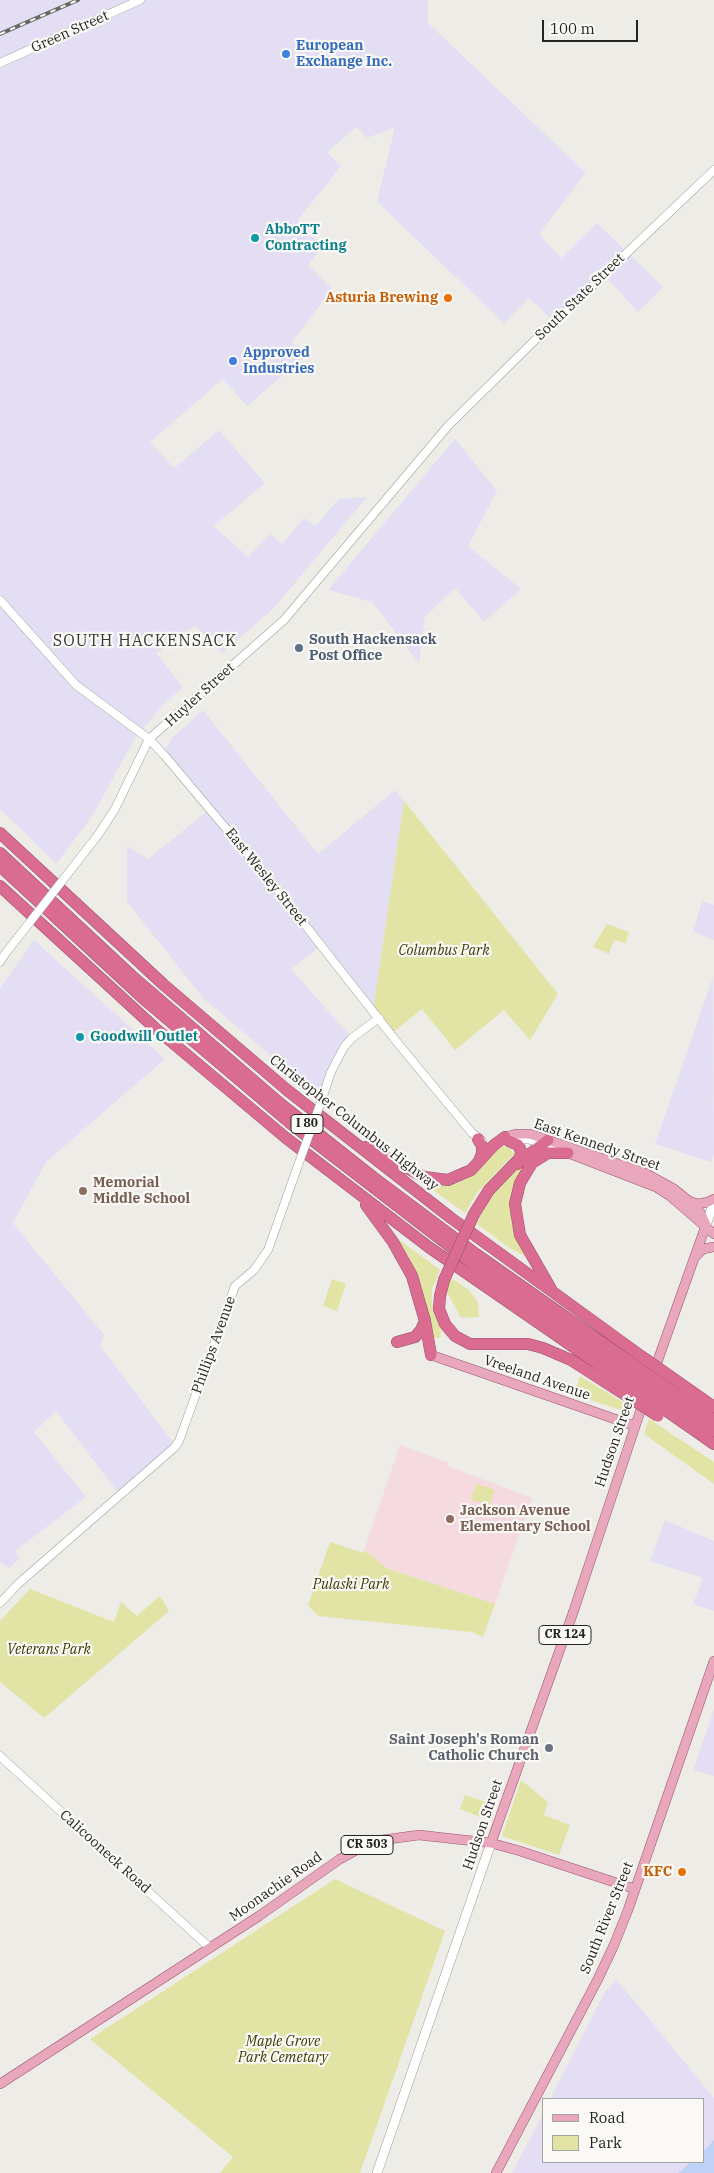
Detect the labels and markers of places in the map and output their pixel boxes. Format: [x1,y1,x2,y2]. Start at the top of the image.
place label: European Exchange Inc. [296,38,392,70]
marker: European Exchange Inc. [280,48,292,60]
place label: AbboTT Contracting [265,222,347,254]
marker: AbboTT Contracting [249,232,261,244]
place label: Asturia Brewing [325,290,438,306]
marker: Asturia Brewing [442,292,454,304]
place label: Approved Industries [243,345,314,378]
marker: Approved Industries [227,355,239,367]
place label: South Hackensack Post Office [309,632,436,664]
marker: South Hackensack Post Office [293,642,305,654]
place label: Goodwill Outlet [90,1029,198,1045]
marker: Goodwill Outlet [74,1031,86,1043]
place label: Memorial Middle School [93,1175,190,1208]
marker: Memorial Middle School [77,1185,89,1197]
place label: Jackson Avenue Elementary School [460,1503,591,1535]
marker: Jackson Avenue Elementary School [444,1513,456,1525]
place label: Saint Joseph's Roman Catholic Church [389,1732,539,1764]
marker: Saint Joseph's Roman Catholic Church [543,1742,555,1754]
place label: KFC [643,1864,672,1880]
marker: KFC [676,1866,688,1878]

